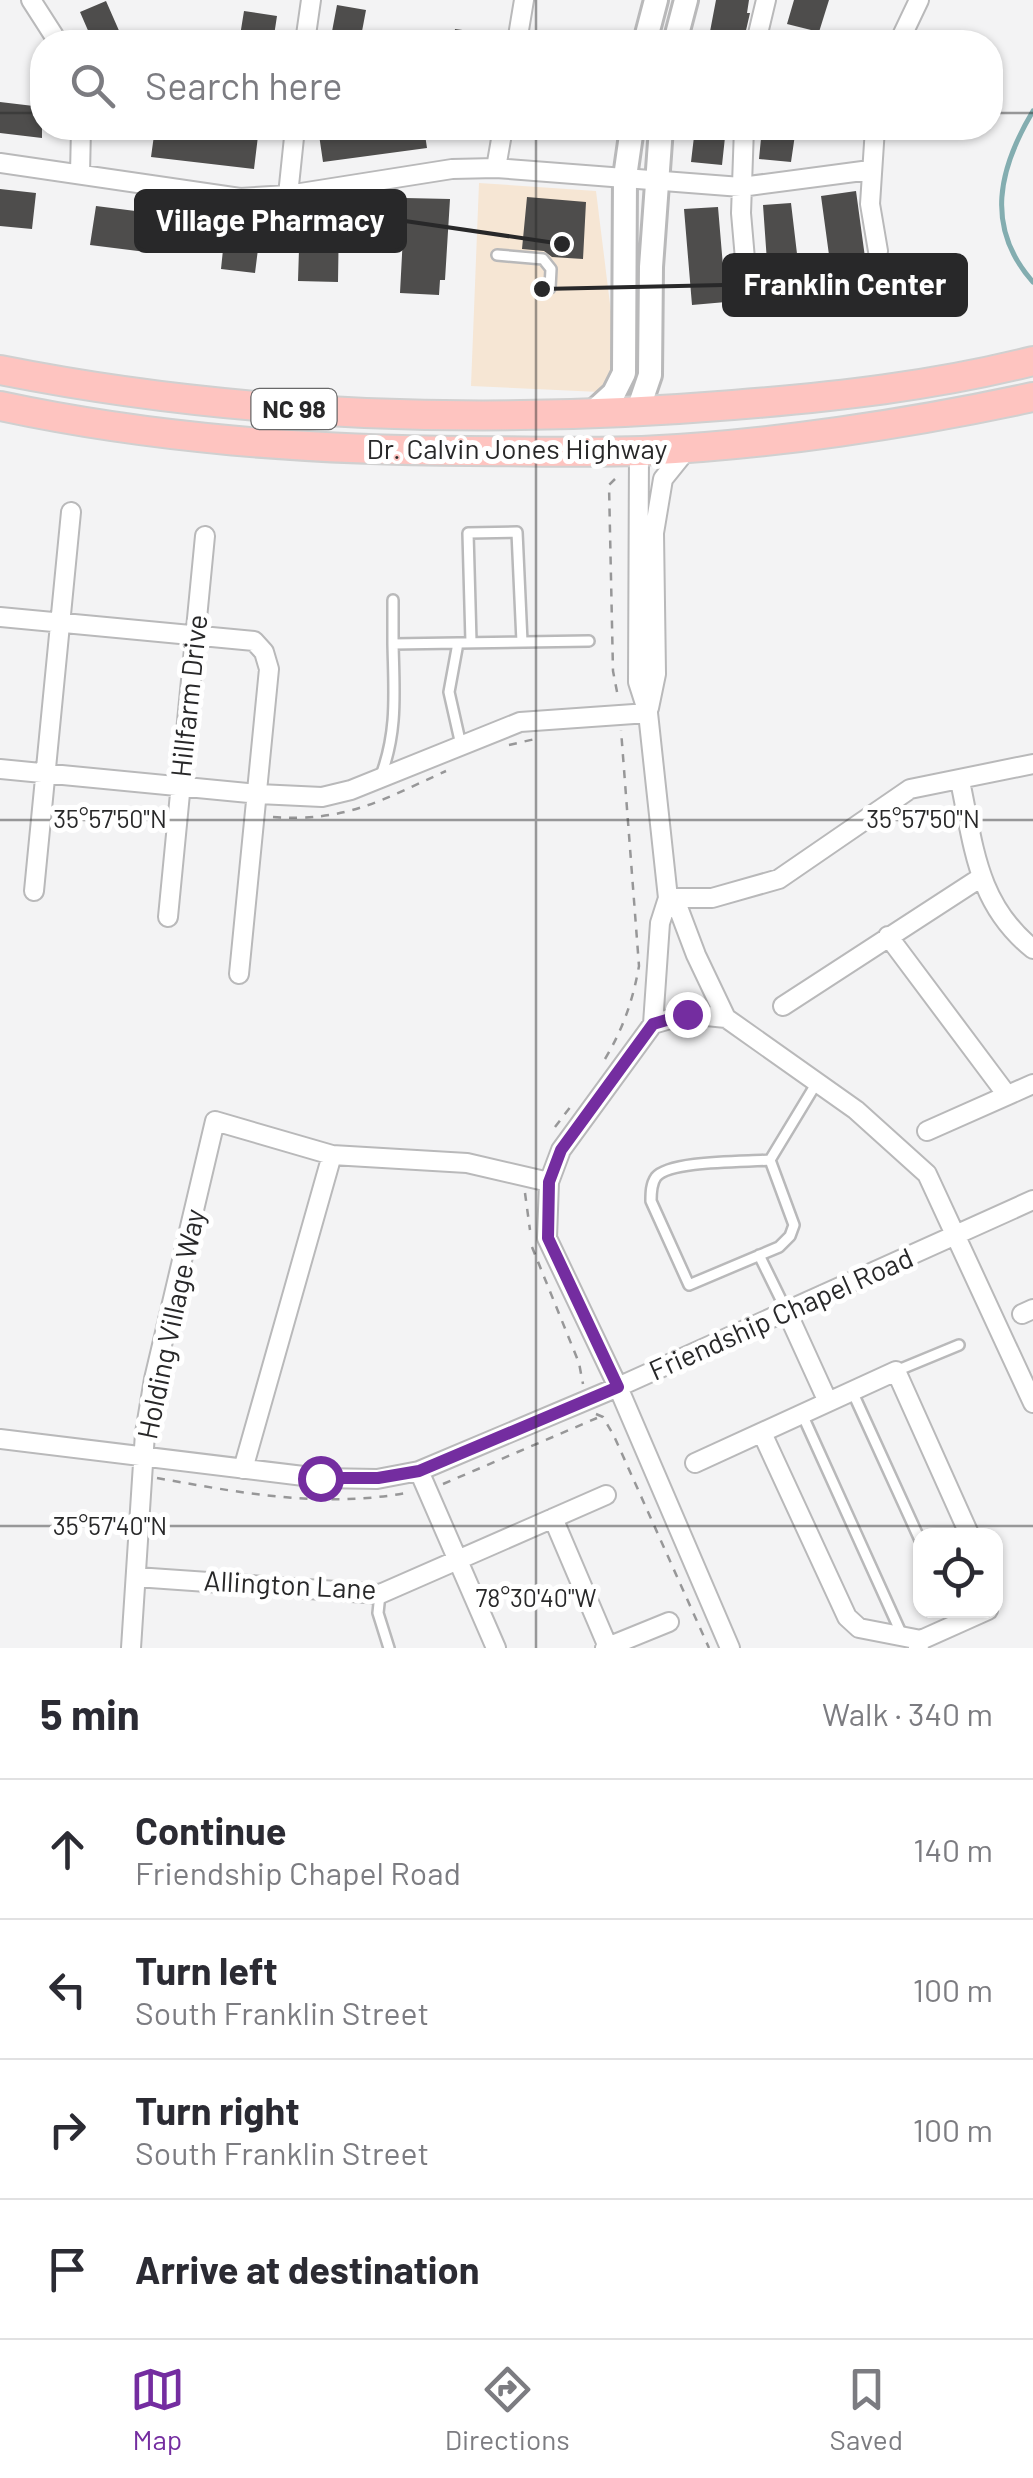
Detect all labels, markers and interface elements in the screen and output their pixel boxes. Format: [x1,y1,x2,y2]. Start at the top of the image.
search box [30,30,1003,140]
icon: search [65,58,120,113]
text: Search here [145,62,343,108]
callout: Village Pharmacy [136,191,405,251]
text: Village Pharmacy [155,201,385,237]
callout: Franklin Center [724,255,966,315]
text: Franklin Center [744,265,947,301]
road number: NC 98 [252,389,336,429]
street label: Dr. Calvin Jones Highway [367,431,668,465]
street label: Hillfarm Drive [163,613,213,779]
text: 35°57'50"N [53,803,167,833]
text: 35°57'50"N [866,803,980,833]
route end [665,992,711,1038]
street label: Holding Village Way [129,1205,211,1442]
street label: Friendship Chapel Road [643,1240,918,1387]
route start [298,1456,344,1502]
text: 35°57'40"N [53,1510,167,1540]
map controls [913,1528,1003,1618]
button: locate [913,1528,1003,1618]
street label: Allington Lane [203,1563,377,1606]
text: 78°30'40"W [476,1582,596,1612]
text: 5 min [40,1688,140,1738]
text: Walk · 340 m [822,1694,993,1732]
text: Continue [135,1807,286,1853]
icon: ahead [40,1822,95,1877]
text: 140 m [913,1830,993,1868]
text: Friendship Chapel Road [135,1853,461,1891]
text: Turn left [135,1947,278,1993]
icon: left [40,1962,95,2017]
text: 100 m [913,1970,993,2008]
text: South Franklin Street [135,1993,429,2031]
text: Turn right [135,2087,300,2133]
icon: right [40,2102,95,2157]
text: 100 m [913,2110,993,2148]
text: South Franklin Street [135,2133,429,2171]
icon: arrive [40,2242,95,2297]
text: Arrive at destination [135,2246,480,2292]
tab: Map [130,2362,185,2456]
tab: Directions [445,2362,570,2456]
tab: Saved [830,2362,903,2456]

